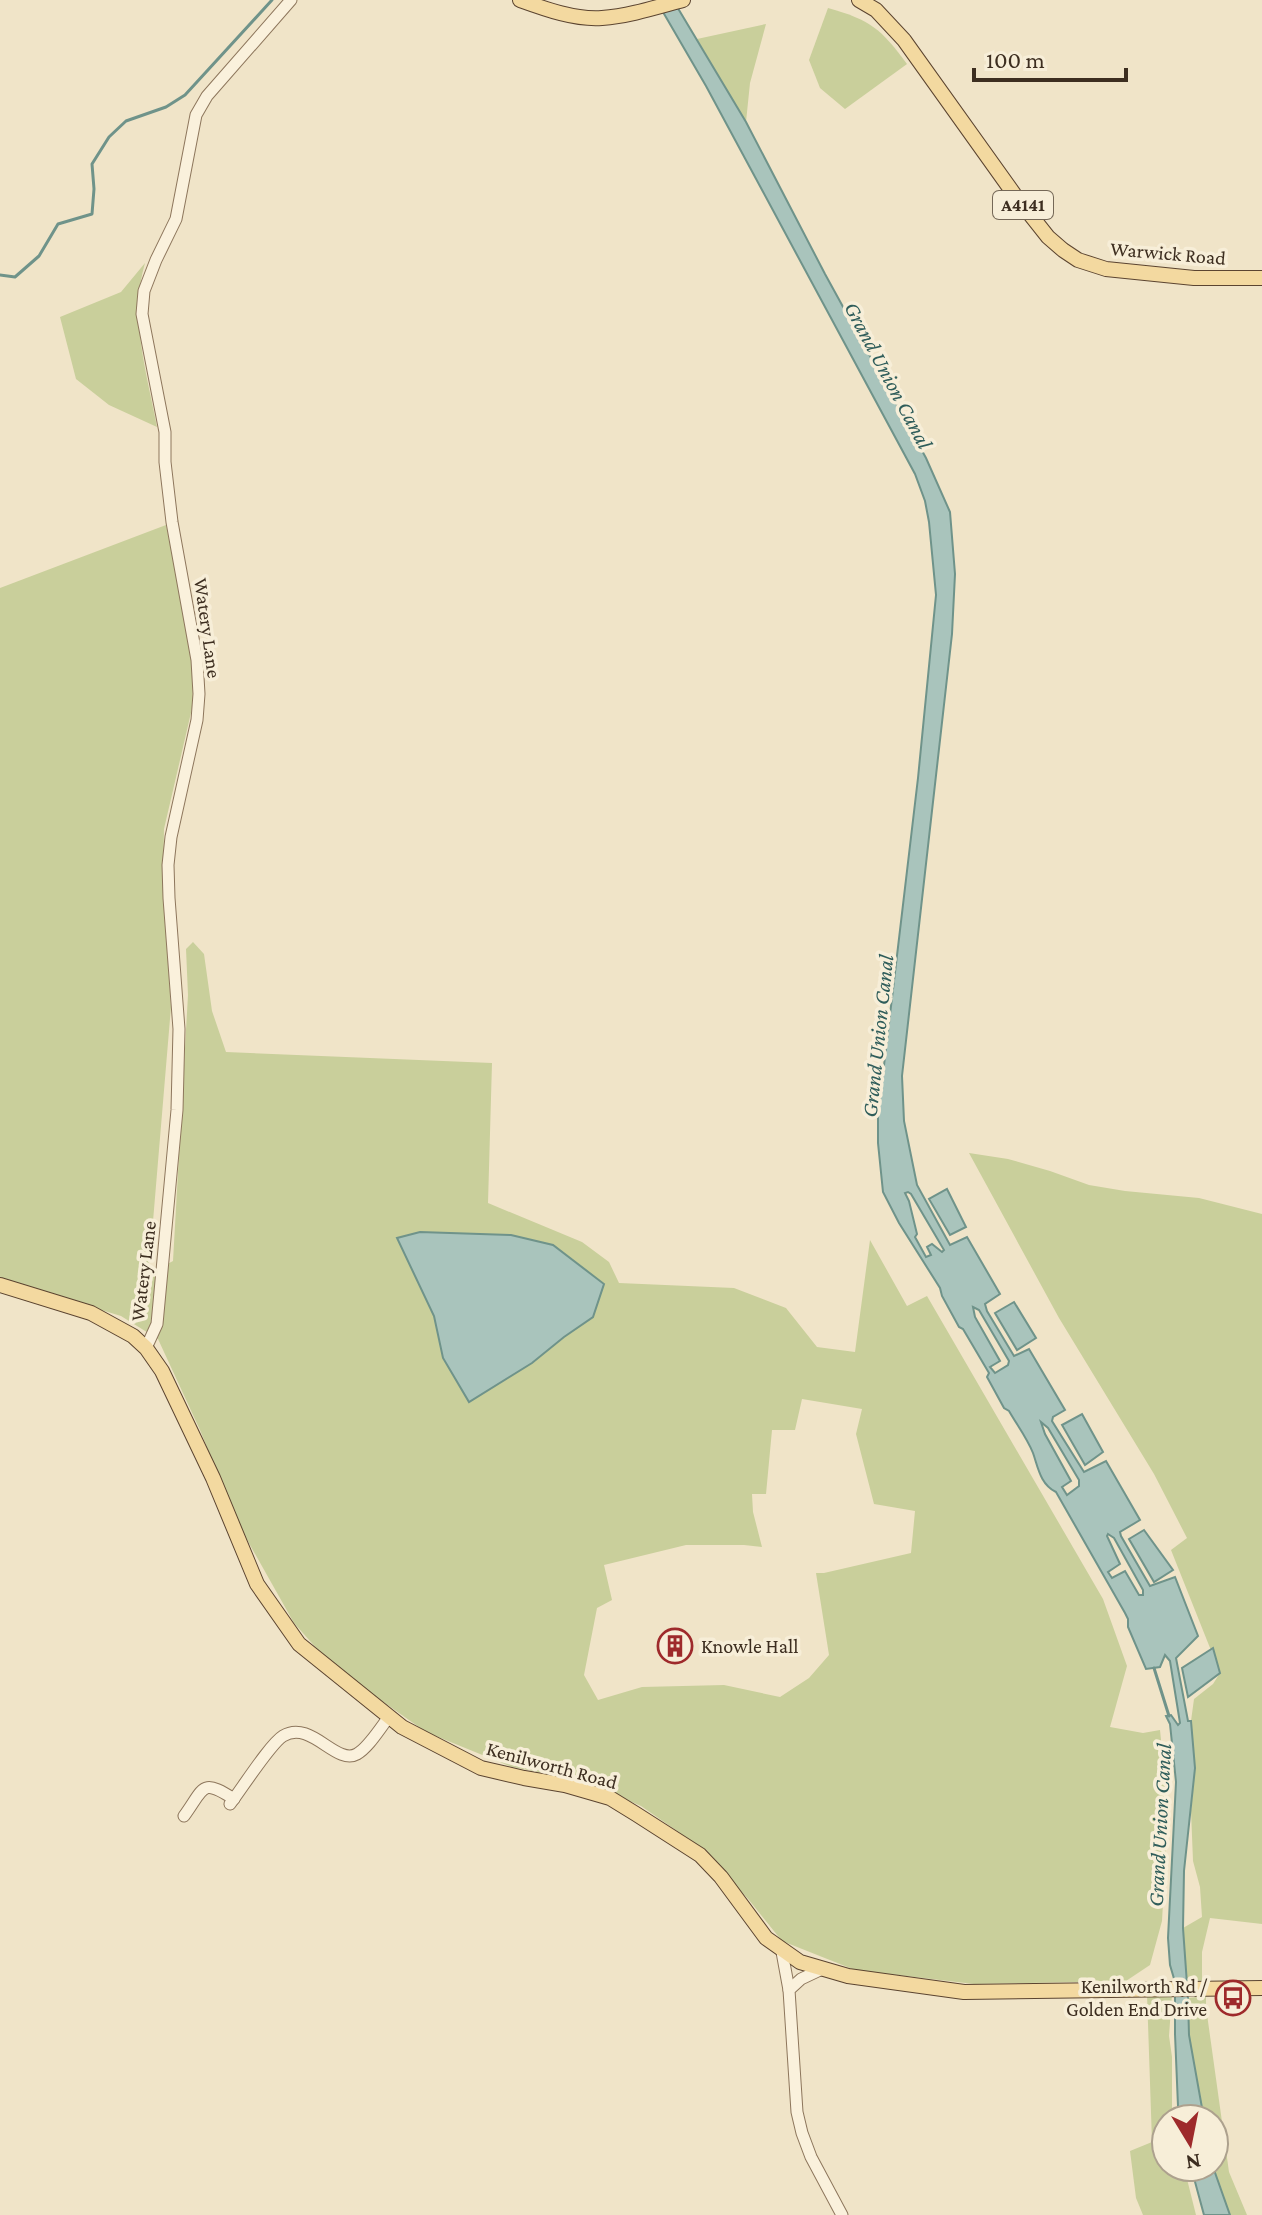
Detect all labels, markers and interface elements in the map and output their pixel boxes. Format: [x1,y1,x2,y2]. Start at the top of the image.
scale bar [974,32,1126,82]
text: 100 m [986,46,1045,73]
road number: A4141 [993,191,1053,219]
street label: Warwick Road [1109,237,1227,269]
water label: Grand Union Canal [839,297,938,454]
street label: Watery Lane [189,577,226,680]
water label: Grand Union Canal [857,953,899,1118]
street label: Watery Lane [126,1219,161,1323]
building icon: Knowle Hall [656,1627,694,1665]
place label: Knowle Hall [701,1635,799,1657]
street label: Kenilworth Road [484,1737,620,1793]
water label: Grand Union Canal [1143,1742,1176,1907]
place label: Kenilworth Rd / Golden End Drive [1066,1975,1208,2020]
bus stop icon: Kenilworth Rd / Golden End Drive [1214,1979,1252,2017]
north arrow [1150,2103,1230,2183]
text: N [1184,2149,1203,2176]

